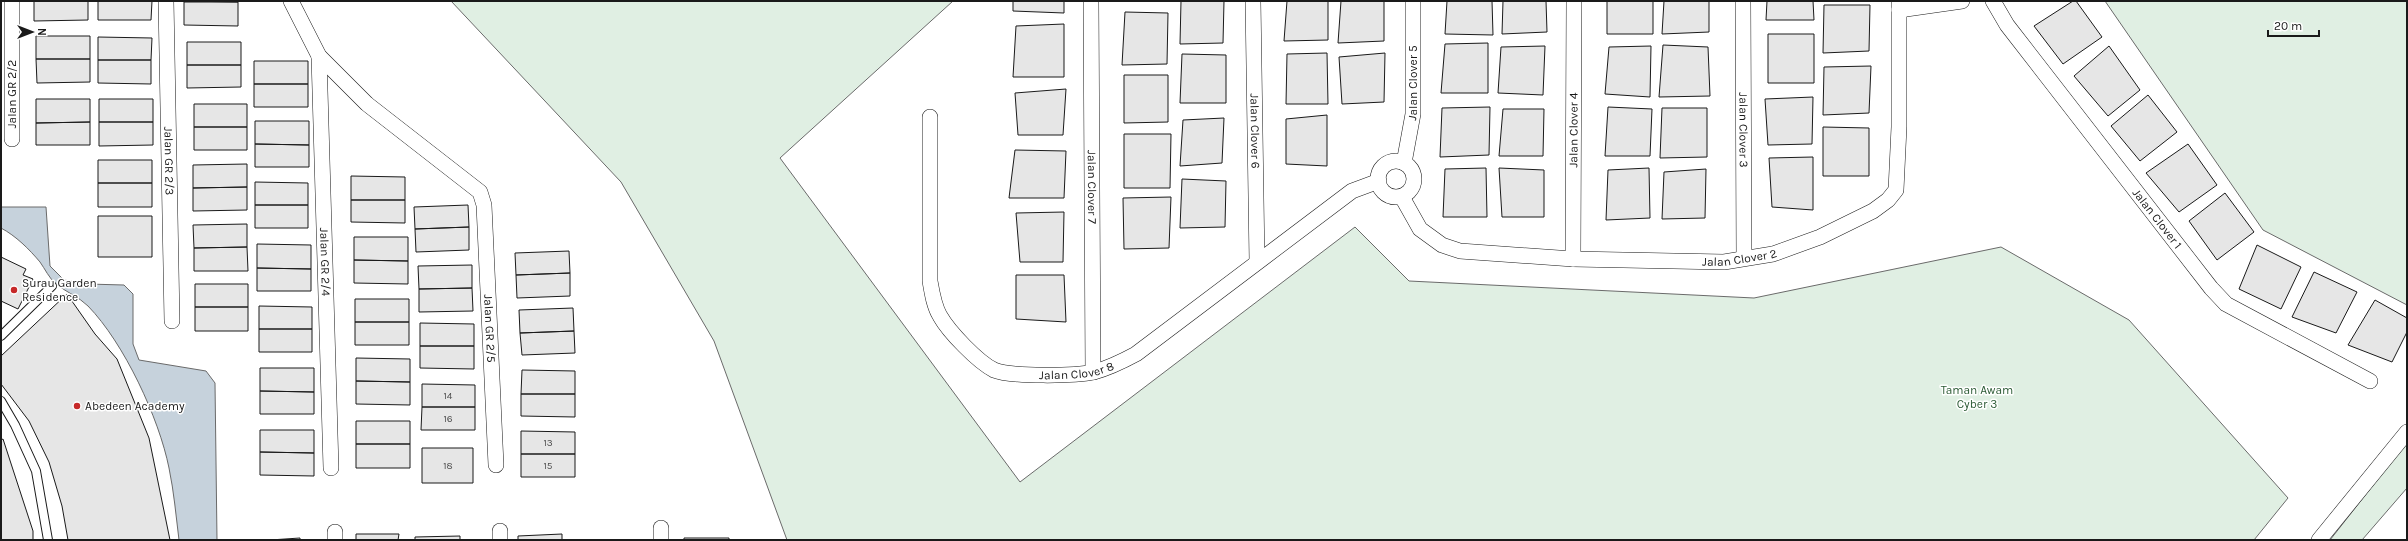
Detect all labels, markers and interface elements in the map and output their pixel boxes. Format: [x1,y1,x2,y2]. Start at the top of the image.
north arrow [12,12,52,52]
scale bar [2268,12,2319,38]
text: 20 m [2274,19,2302,33]
text: N [35,28,48,36]
street label: Jalan Clover 5 [1405,45,1420,121]
street label: Jalan GR 2/2 [5,60,19,128]
street label: Jalan Clover 4 [1566,92,1581,168]
street label: Jalan Clover 3 [1736,92,1751,168]
street label: Jalan Clover 6 [1247,93,1263,169]
street label: Jalan GR 2/3 [161,126,177,195]
street label: Jalan Clover 7 [1085,150,1099,224]
street label: Jalan Clover 1 [2130,186,2185,252]
street label: Jalan GR 2/4 [317,228,333,297]
street label: Jalan Clover 2 [1702,246,1779,269]
place label: Surau Garden Residence [22,276,97,304]
marker: Surau Garden Residence [9,285,19,295]
street label: Jalan GR 2/5 [481,294,498,363]
street label: Jalan Clover 8 [1039,359,1116,382]
park label: Taman Awam Cyber 3 [1941,383,2013,411]
house number: 14 [444,390,453,402]
place label: Abedeen Academy [85,399,185,413]
marker: Abedeen Academy [72,401,82,411]
house number: 16 [443,413,453,425]
house number: 13 [543,437,553,449]
house number: 18 [443,460,453,472]
house number: 15 [544,460,553,472]

